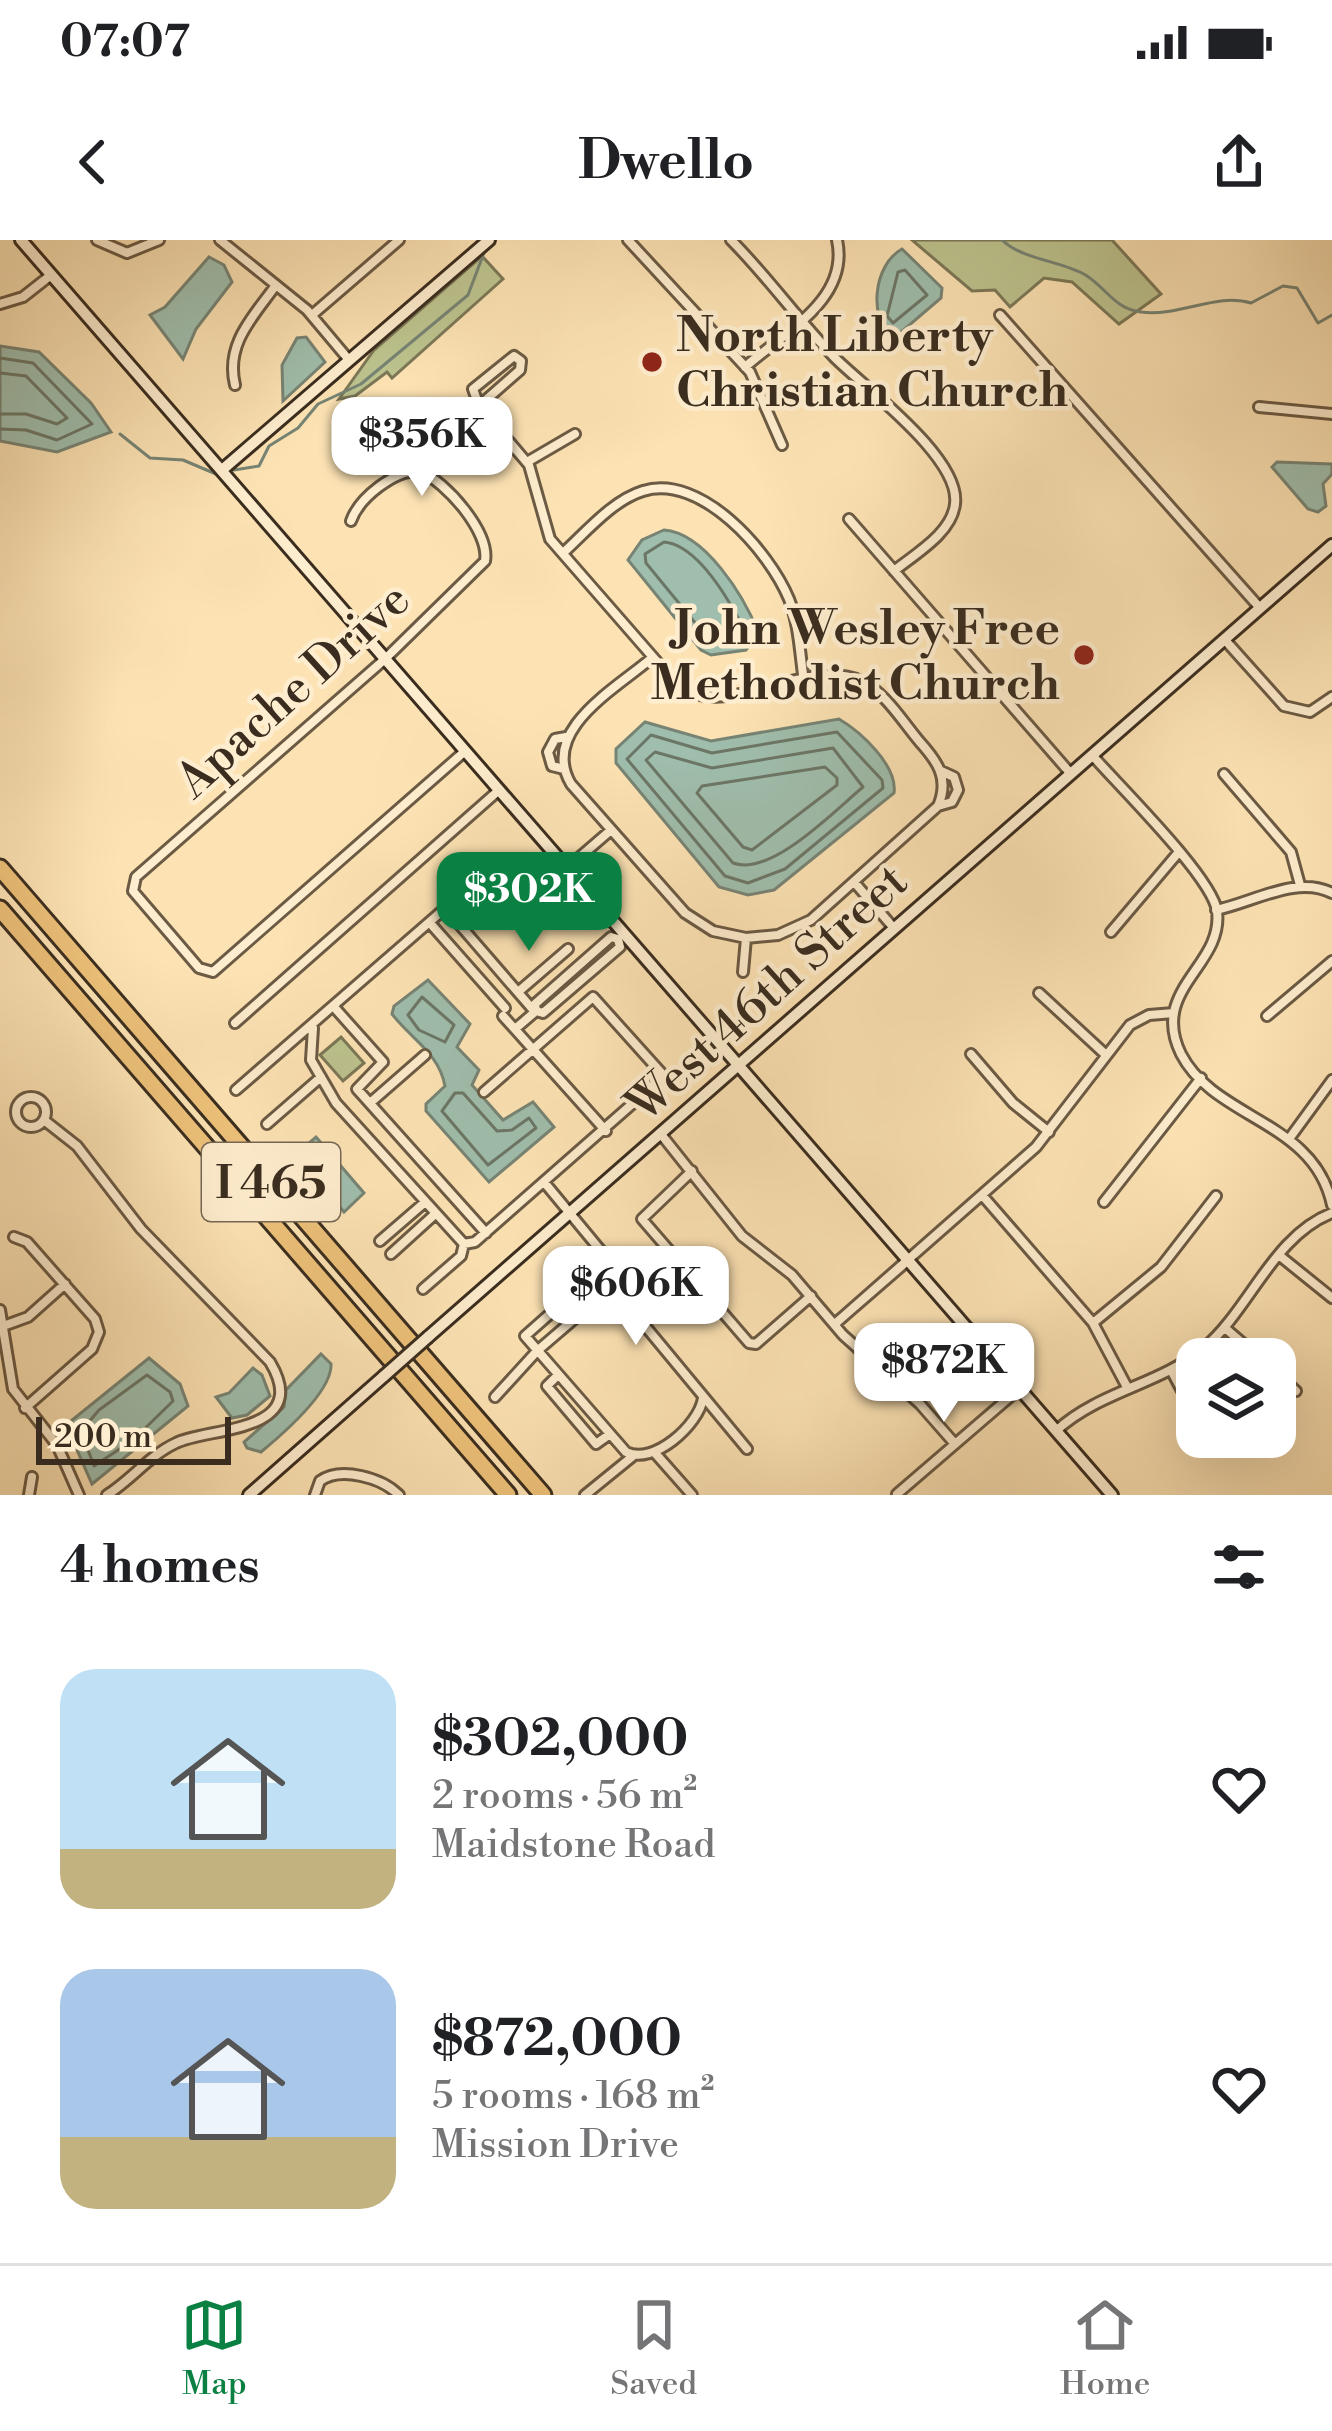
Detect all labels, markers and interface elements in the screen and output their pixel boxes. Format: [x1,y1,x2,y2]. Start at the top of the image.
text: 07:07 [60,14,190,71]
text: Dwello [578,128,754,196]
icon: back [60,129,126,195]
icon: share [1206,129,1272,195]
place label: North Liberty Christian Church [676,307,1068,422]
marker: North Liberty Christian Church [639,349,665,375]
pin: $356K [338,397,506,499]
text: $356K [358,411,486,460]
street label: Apache Drive [164,571,423,812]
place label: John Wesley Free Methodist Church [651,600,1060,715]
marker: John Wesley Free Methodist Church [1071,642,1097,668]
pin: $302K [445,852,613,954]
street label: West 46th Street [614,852,921,1137]
text: $302K [464,866,594,915]
road number: I 465 [202,1143,340,1221]
pin: $606K [552,1246,720,1348]
text: $606K [570,1260,702,1309]
pin: $872K [860,1323,1028,1425]
text: $872K [881,1337,1007,1386]
map controls [1176,1338,1296,1458]
button: layers [1176,1338,1296,1458]
scale bar [36,1411,231,1464]
text: 200 m [54,1417,152,1458]
icon: filters [1206,1534,1272,1600]
text: 4 homes [60,1535,260,1599]
text: $302,000 [432,1708,688,1772]
icon: home [156,1717,300,1861]
icon: heart [1206,1756,1272,1822]
text: 2 rooms · 56 m² [432,1772,697,1821]
text: Maidstone Road [432,1821,715,1870]
text: $872,000 [432,2008,682,2072]
icon: home [156,2017,300,2161]
icon: heart [1206,2056,1272,2122]
text: 5 rooms · 168 m² [432,2072,714,2121]
text: Mission Drive [432,2121,679,2170]
tab: Map [181,2292,247,2405]
tab: Saved [610,2292,697,2405]
tab: Home [1060,2292,1151,2405]

